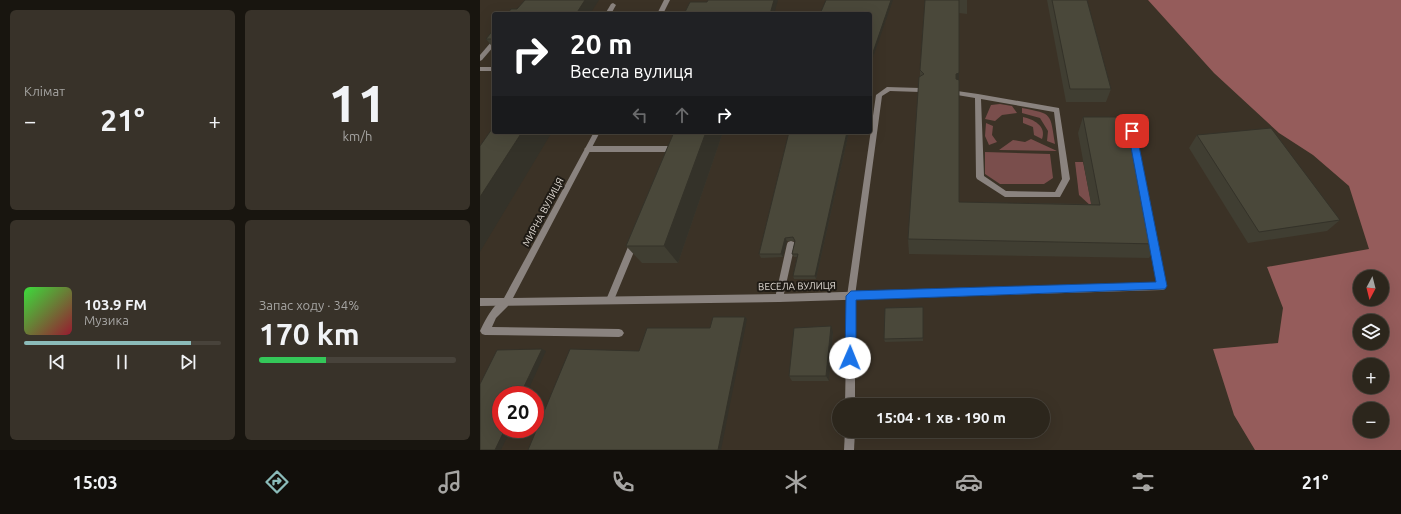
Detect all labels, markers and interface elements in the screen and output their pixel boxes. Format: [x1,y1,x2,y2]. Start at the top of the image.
icon: right [504,28,556,80]
text: 20 m [570,28,632,59]
text: Весела вулиця [570,61,693,81]
text: 11 [328,74,387,132]
text: Клімат [24,84,65,98]
text: 21° [100,103,145,137]
icon: left [629,104,651,126]
icon: ahead [671,104,693,126]
icon: right [713,104,735,126]
text: − [24,108,36,133]
text: + [209,108,221,133]
pin [1115,114,1149,148]
icon: arrive [1121,120,1143,142]
text: km/h [342,129,373,143]
street label: МИРНА ВУЛИЦЯ [520,176,566,248]
north arrow [1353,270,1389,306]
map controls [1353,270,1389,438]
street label: ВЕСЕЛА ВУЛИЦЯ [758,280,836,292]
text: 103.9 FM [84,296,147,313]
text: Запас ходу · 34% [259,298,359,312]
text: Музика [84,313,129,327]
button: layers [1353,314,1389,350]
text: 170 km [259,317,360,351]
position arrow [829,337,871,379]
icon: previous [46,351,68,373]
icon: pause [111,351,133,373]
icon: next [177,351,199,373]
button: + [1353,358,1389,394]
speed limit sign: 20 [492,386,544,438]
button: − [1353,402,1389,438]
text: 15:04 · 1 хв · 190 m [876,409,1006,426]
icon: directions [263,468,291,496]
icon: music [436,468,464,496]
icon: phone [609,468,637,496]
icon: climate [782,468,810,496]
icon: car [955,468,983,496]
icon: filters [1129,468,1157,496]
text: 15:03 [73,472,118,492]
text: 21° [1302,472,1328,492]

